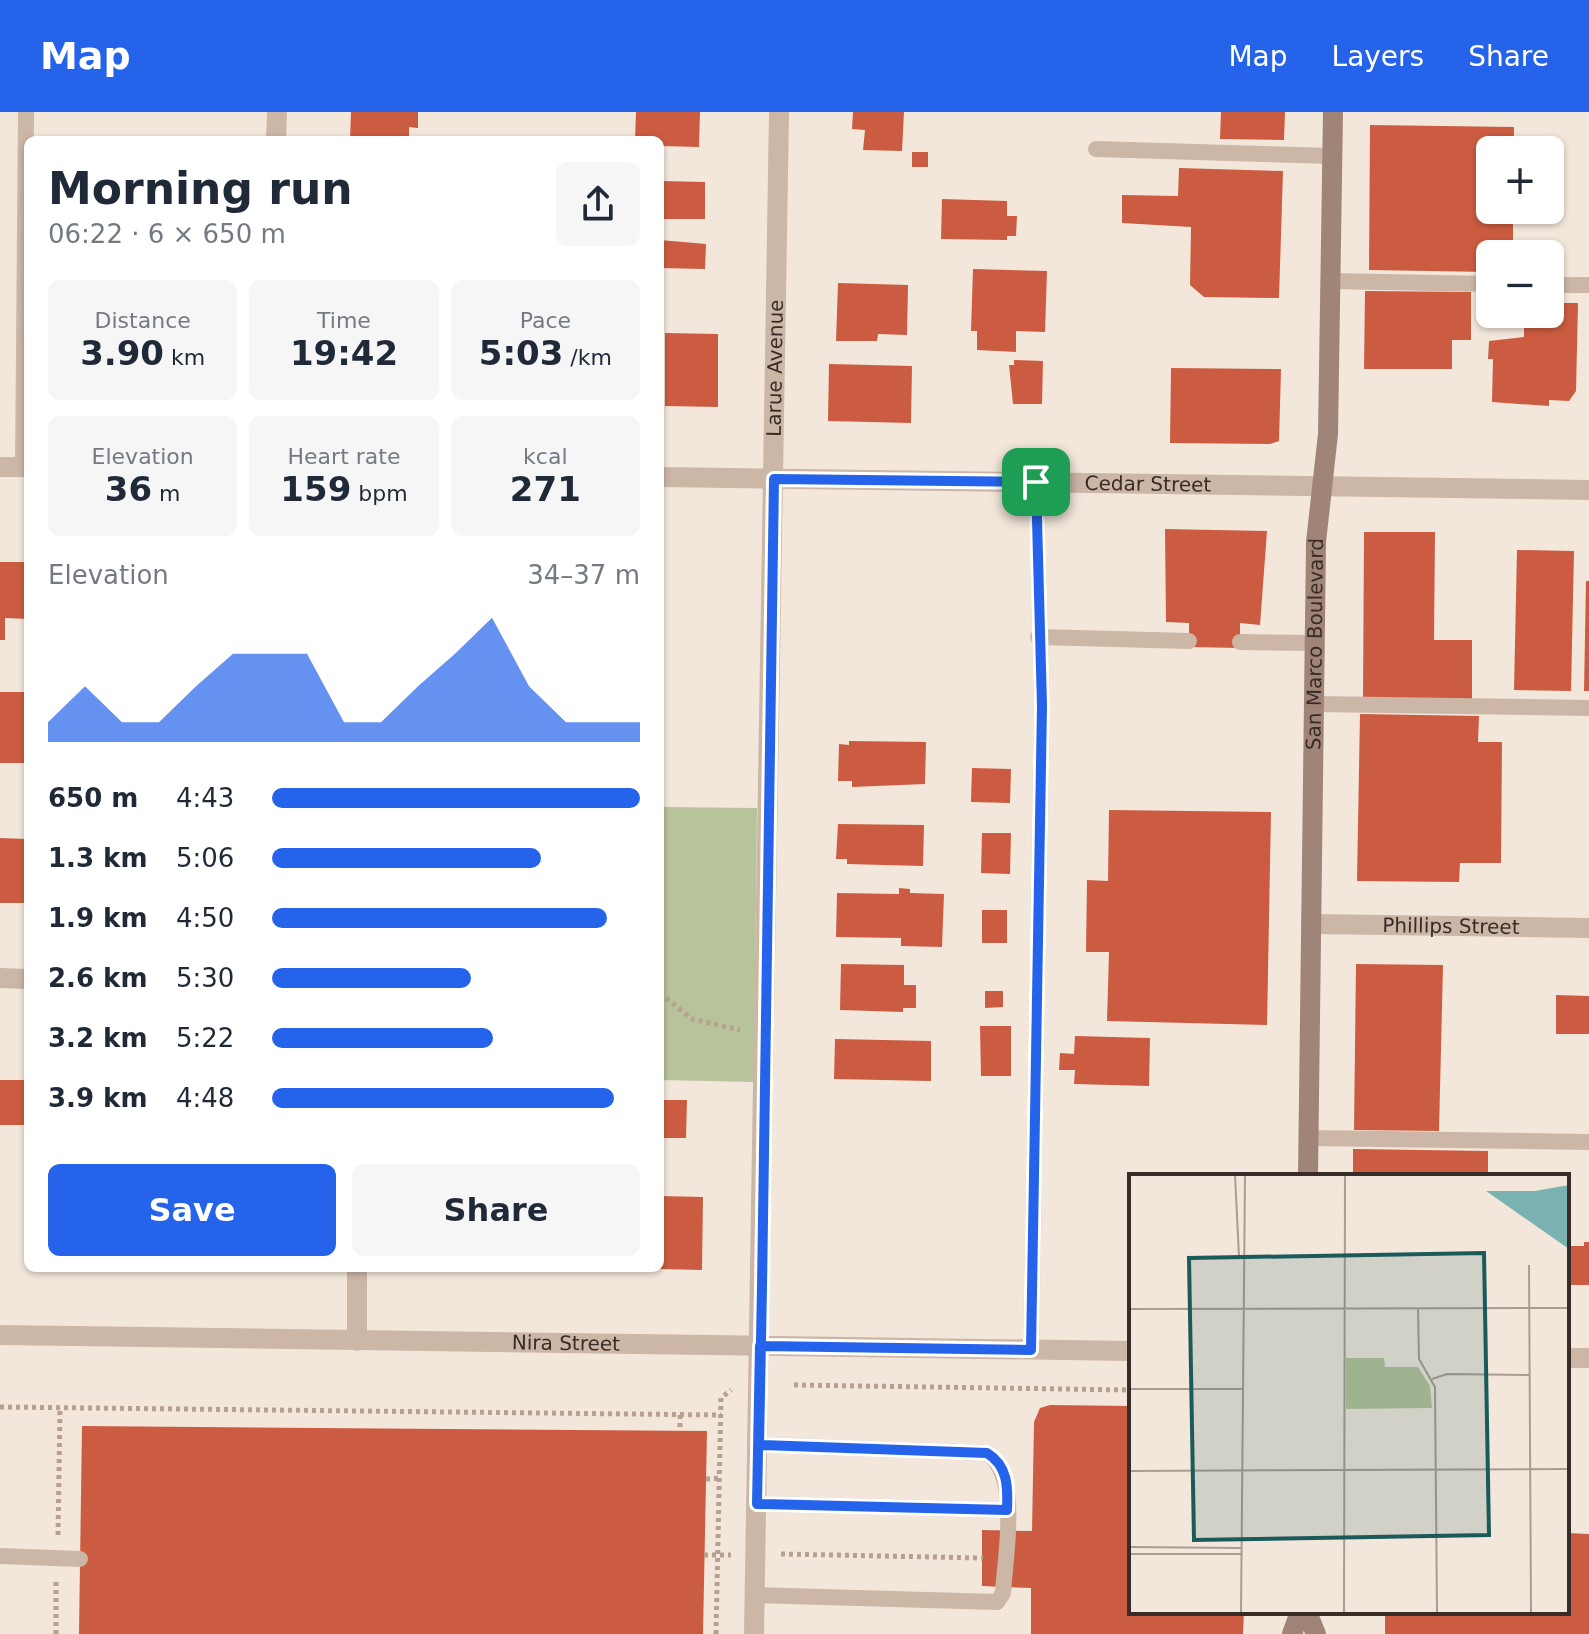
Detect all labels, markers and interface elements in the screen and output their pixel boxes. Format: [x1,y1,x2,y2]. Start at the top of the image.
text: Map [40,34,131,78]
text: Map [1228,40,1288,73]
text: Layers [1332,40,1424,73]
text: Share [1468,40,1549,73]
map controls [1476,136,1564,328]
button: + [1476,136,1564,224]
button: share [556,162,640,246]
text: Morning run [48,163,353,214]
text: 06:22 · 6 × 650 m [48,219,286,249]
button: − [1476,240,1564,328]
street label: Larue Avenue [762,299,788,437]
text: Distance [95,308,191,333]
text: Time [317,308,371,333]
text: Pace [520,308,571,333]
text: 3.90 [80,333,164,373]
text: 19:42 [290,333,398,373]
text: 5:03 [479,333,563,373]
text: km [164,345,205,370]
text: /km [563,345,612,370]
text: Elevation [92,444,194,469]
text: Heart rate [288,444,400,469]
text: kcal [523,444,568,469]
pin [1002,448,1070,516]
icon: arrive [1014,460,1058,504]
text: 36 [105,469,152,509]
text: 159 [280,469,351,509]
text: 271 [510,469,581,509]
street label: Cedar Street [1084,471,1212,497]
text: m [152,481,181,506]
text: bpm [351,481,408,506]
street label: San Marco Boulevard [1301,538,1328,750]
text: Elevation [48,560,169,590]
text: 34–37 m [527,560,640,590]
text: 650 m [48,783,138,813]
text: 4:43 [176,783,234,813]
text: 1.3 km [48,843,148,873]
text: 5:06 [176,843,234,873]
text: 1.9 km [48,903,148,933]
text: 4:50 [176,903,234,933]
street label: Phillips Street [1382,913,1520,939]
text: 2.6 km [48,963,148,993]
text: 5:30 [176,963,234,993]
text: 3.2 km [48,1023,148,1053]
text: 5:22 [176,1023,234,1053]
text: 3.9 km [48,1083,148,1113]
text: 4:48 [176,1083,234,1113]
button: Save [48,1164,336,1256]
button: Share [352,1164,640,1256]
inset map [1129,1174,1569,1614]
street label: Nira Street [512,1330,620,1356]

